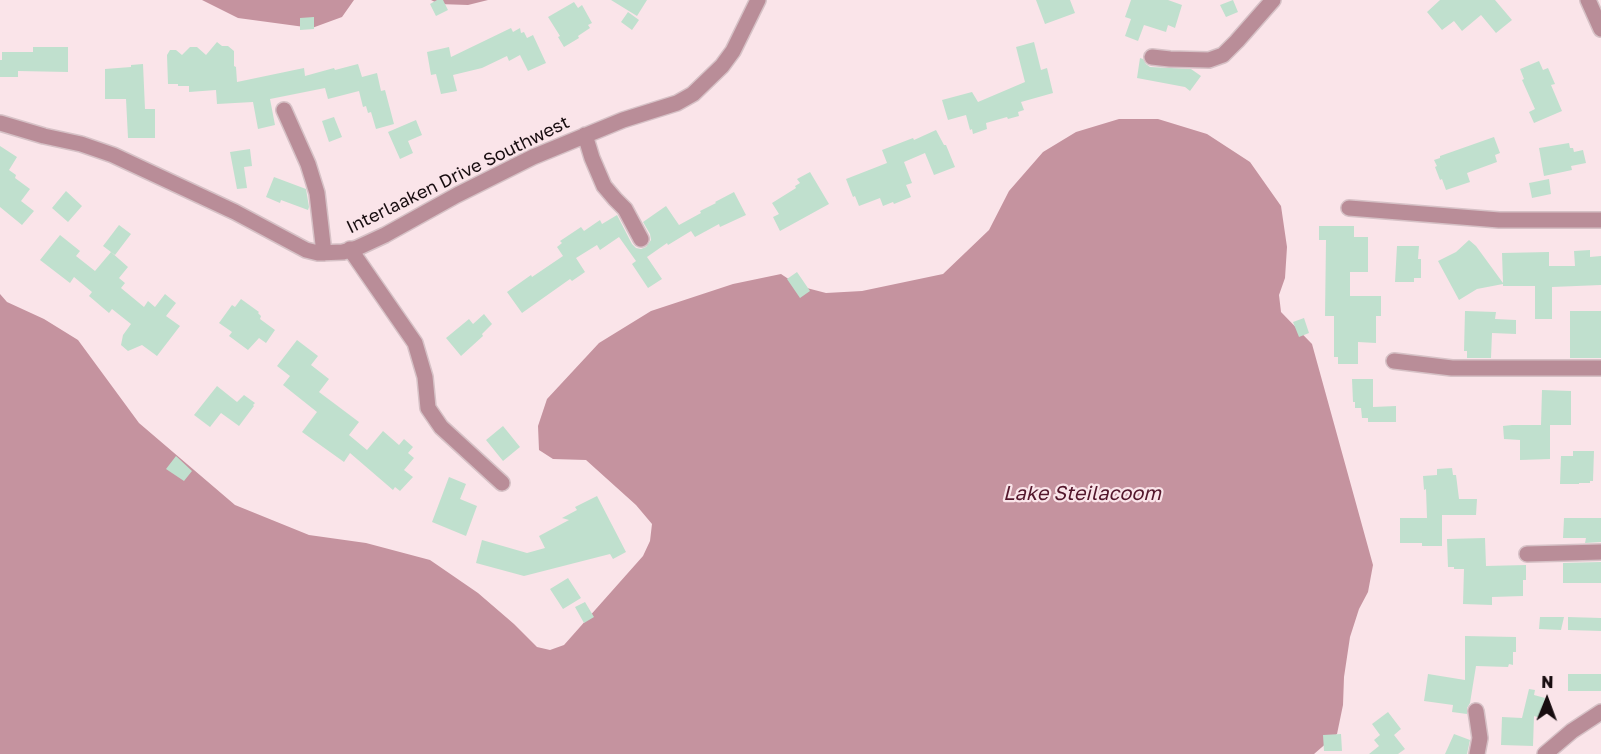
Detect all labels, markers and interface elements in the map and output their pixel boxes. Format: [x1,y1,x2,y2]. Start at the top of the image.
street label: Interlaaken Drive Southwest [343,112,573,238]
water label: Lake Steilacoom [1003,482,1161,506]
north arrow [1517,670,1577,730]
text: N [1541,672,1554,692]

